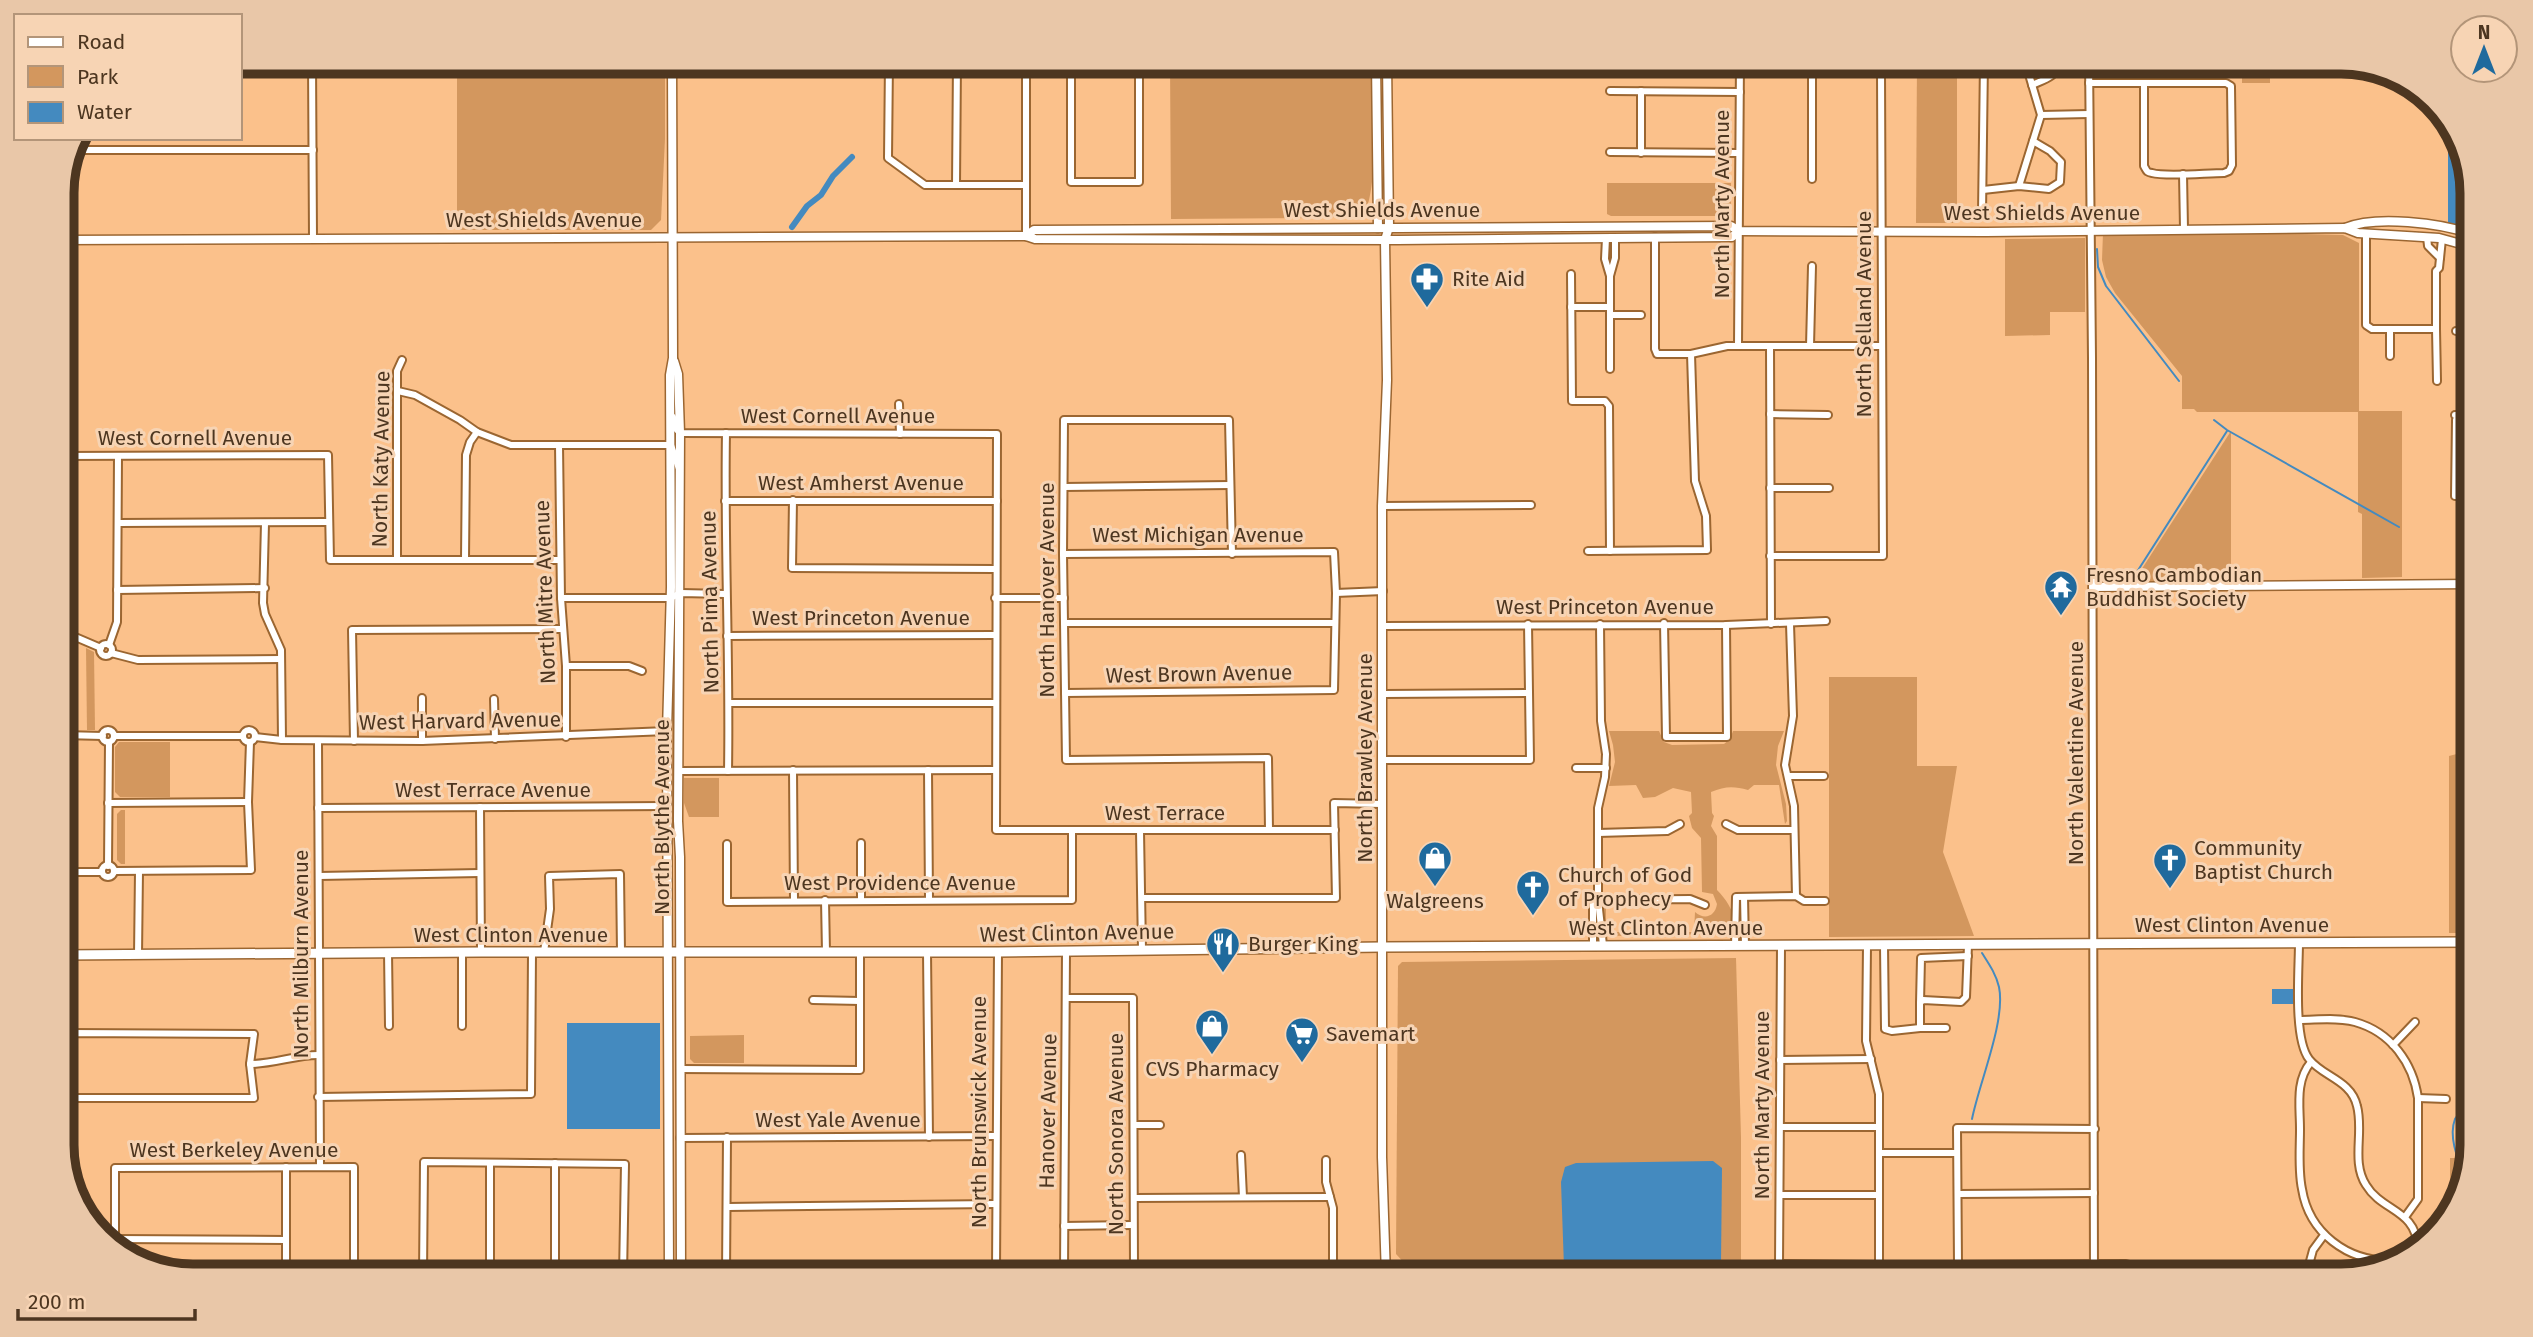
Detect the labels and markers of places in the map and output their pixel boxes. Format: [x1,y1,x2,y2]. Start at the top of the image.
pharmacy icon: Rite Aid [1408,260,1446,309]
place label: Rite Aid [1452,266,1525,292]
place label: Fresno Cambodian Buddhist Society [2086,562,2262,612]
temple icon: Fresno Cambodian Buddhist Society [2042,568,2080,617]
place label: Community Baptist Church [2194,835,2333,885]
shop icon: Walgreens [1416,839,1454,888]
church icon: Community Baptist Church [2151,841,2189,890]
place label: Church of God of Prophecy [1558,862,1692,912]
church icon: Church of God of Prophecy [1514,868,1552,917]
place label: Walgreens [1386,888,1484,914]
restaurant icon: Burger King [1204,925,1242,974]
place label: Burger King [1248,931,1358,957]
shop icon: CVS Pharmacy [1193,1007,1231,1056]
supermarket icon: Savemart [1283,1015,1321,1064]
place label: Savemart [1326,1021,1416,1047]
place label: CVS Pharmacy [1145,1056,1279,1082]

